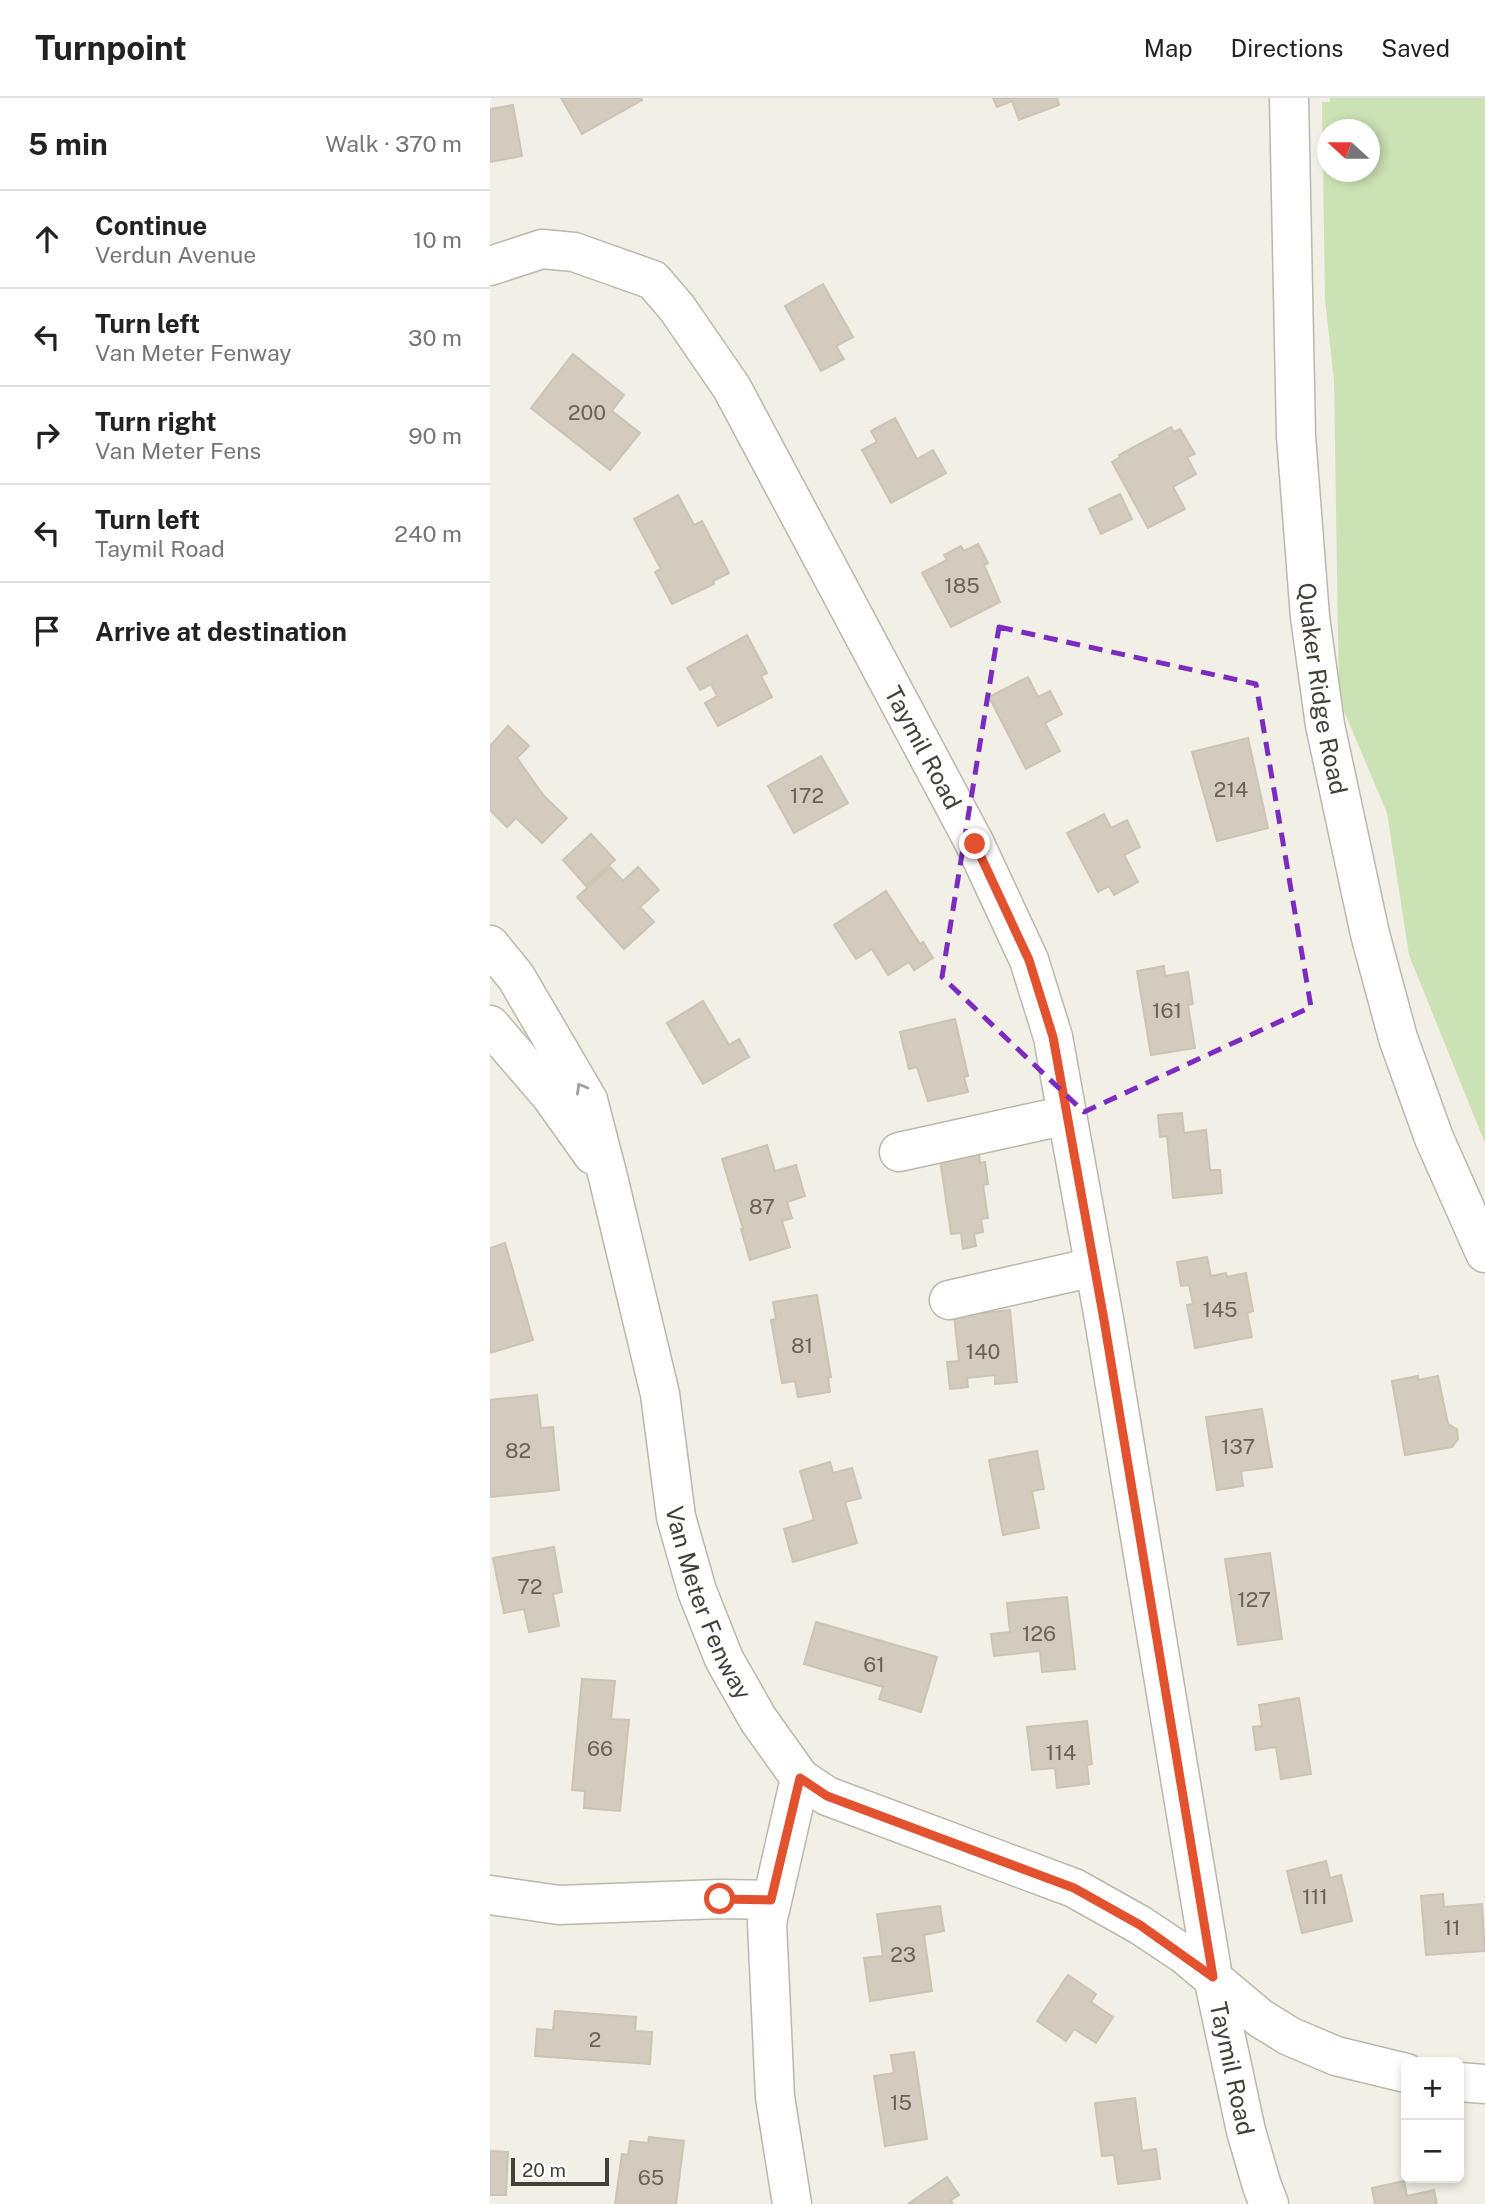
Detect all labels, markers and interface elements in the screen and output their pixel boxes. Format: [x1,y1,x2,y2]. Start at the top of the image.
text: Turnpoint [35,29,187,67]
text: Map [1144,34,1193,62]
text: Directions [1231,34,1343,62]
text: Saved [1381,34,1450,62]
north arrow [1317,119,1380,182]
text: 5 min [28,126,108,162]
text: Walk · 370 m [325,130,462,157]
text: Continue [95,210,207,241]
icon: ahead [28,220,66,258]
text: 10 m [413,226,462,253]
text: Verdun Avenue [95,241,256,268]
text: Turn left [95,308,200,339]
icon: left [28,318,66,356]
text: 30 m [408,324,462,351]
text: Van Meter Fenway [95,339,292,366]
house number: 200 [568,400,606,425]
text: Turn right [95,406,217,437]
icon: right [28,416,66,454]
text: 90 m [408,422,462,449]
text: Van Meter Fens [95,437,261,464]
text: Turn left [95,504,200,535]
icon: left [28,514,66,552]
text: 240 m [394,520,462,547]
text: Taymil Road [95,535,225,562]
house number: 185 [944,573,980,598]
street label: Quaker Ridge Road [1293,581,1353,797]
icon: arrive [28,612,66,650]
text: Arrive at destination [95,616,347,647]
street label: Taymil Road [879,681,968,814]
house number: 214 [1214,777,1248,802]
house number: 172 [790,783,824,808]
route end [959,828,990,859]
house number: 161 [1152,998,1182,1023]
one-way arrow [576,1083,589,1096]
house number: 87 [749,1194,775,1219]
house number: 145 [1202,1297,1238,1322]
house number: 81 [791,1333,813,1358]
house number: 140 [966,1339,1000,1364]
house number: 137 [1221,1434,1255,1459]
house number: 82 [505,1438,531,1463]
street label: Van Meter Fenway [661,1504,758,1704]
house number: 72 [517,1574,543,1599]
house number: 127 [1237,1587,1271,1612]
house number: 126 [1022,1621,1056,1646]
house number: 61 [863,1652,885,1677]
house number: 66 [587,1736,613,1761]
house number: 114 [1046,1740,1076,1765]
route start [704,1883,735,1914]
house number: 111 [1302,1884,1328,1909]
house number: 11 [1443,1915,1461,1940]
house number: 23 [890,1942,916,1967]
street label: Taymil Road [1205,1999,1260,2138]
house number: 2 [589,2027,601,2052]
map controls [1401,2057,1464,2183]
button: + [1401,2057,1464,2120]
house number: 15 [890,2090,912,2115]
button: − [1401,2120,1464,2183]
scale bar [511,2155,609,2187]
text: 20 m [522,2159,566,2181]
house number: 65 [638,2165,664,2190]

